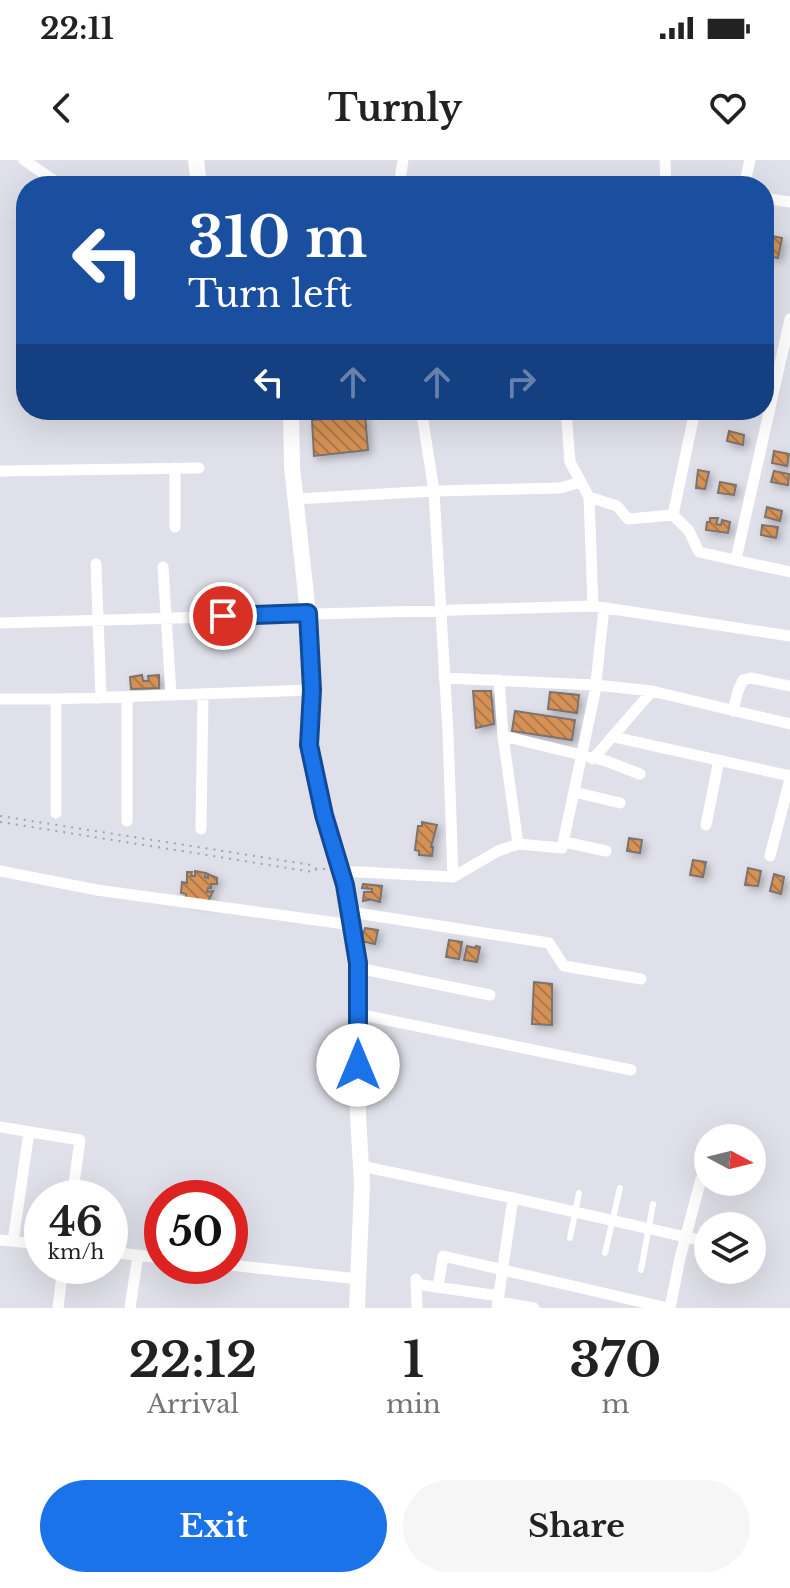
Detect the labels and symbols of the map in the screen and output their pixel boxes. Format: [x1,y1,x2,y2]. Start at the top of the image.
pin [189,582,257,650]
position arrow [316,1023,400,1107]
north arrow [694,1124,766,1196]
speed limit sign: 50 [144,1180,248,1284]

